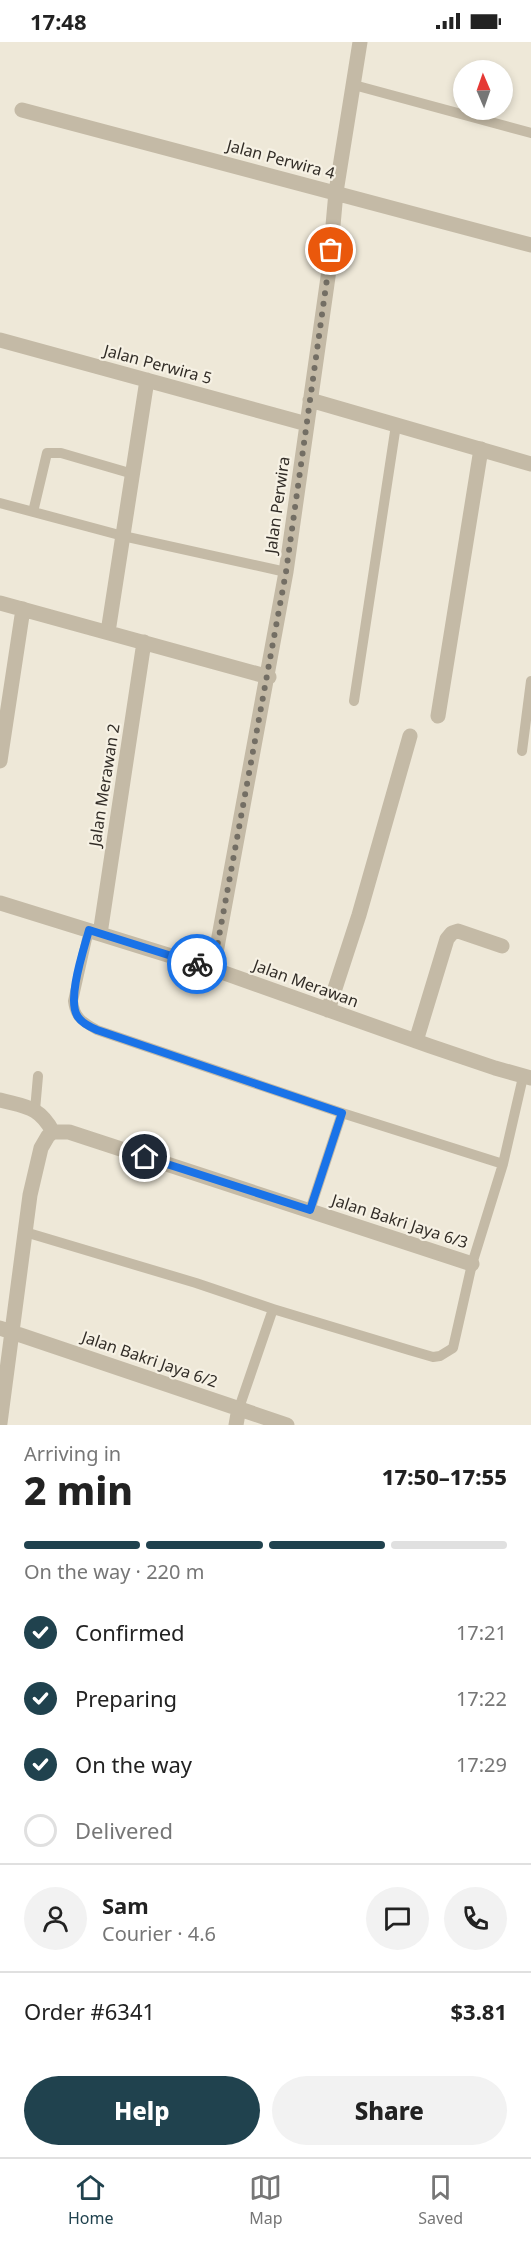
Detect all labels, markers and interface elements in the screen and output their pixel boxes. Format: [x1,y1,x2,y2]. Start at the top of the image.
text: 17:48 [30,6,87,36]
north arrow [453,60,513,120]
map controls [453,60,513,120]
street label: Jalan Perwira 4 [223,133,338,184]
pin [305,224,356,275]
icon: bag [314,233,347,266]
street label: Jalan Perwira 5 [100,338,215,389]
street label: Jalan Perwira [259,455,295,557]
street label: Jalan Merawan 2 [83,722,125,850]
courier [167,934,227,994]
icon: bike [181,948,214,981]
street label: Jalan Merawan [248,953,362,1012]
pin [119,1131,170,1182]
icon: home [128,1140,161,1173]
street label: Jalan Bakri Jaya 6/3 [327,1188,471,1253]
street label: Jalan Bakri Jaya 6/2 [77,1325,221,1393]
text: Arriving in [24,1440,121,1467]
text: 17:50–17:55 [382,1461,507,1491]
text: 2 min [24,1463,133,1516]
text: On the way · 220 m [24,1558,204,1585]
icon: check [24,1616,57,1649]
text: Confirmed [75,1617,185,1647]
text: 17:21 [456,1619,507,1646]
icon: check [24,1682,57,1715]
text: Preparing [75,1683,177,1713]
text: 17:22 [456,1685,507,1712]
icon: check [24,1748,57,1781]
text: On the way [75,1749,192,1779]
text: 17:29 [456,1751,507,1778]
text: Delivered [75,1815,173,1845]
button: person [24,1887,87,1950]
button: chat [366,1887,429,1950]
button: phone [444,1887,507,1950]
text: Sam [102,1890,149,1920]
text: Courier · 4.6 [102,1920,216,1947]
text: Order #6341 [24,1996,155,2026]
text: $3.81 [450,1996,507,2026]
button: Help [24,2076,260,2145]
button: Share [272,2076,507,2145]
tab: Home [68,2171,113,2229]
tab: Map [249,2171,283,2229]
tab: Saved [418,2171,463,2229]

